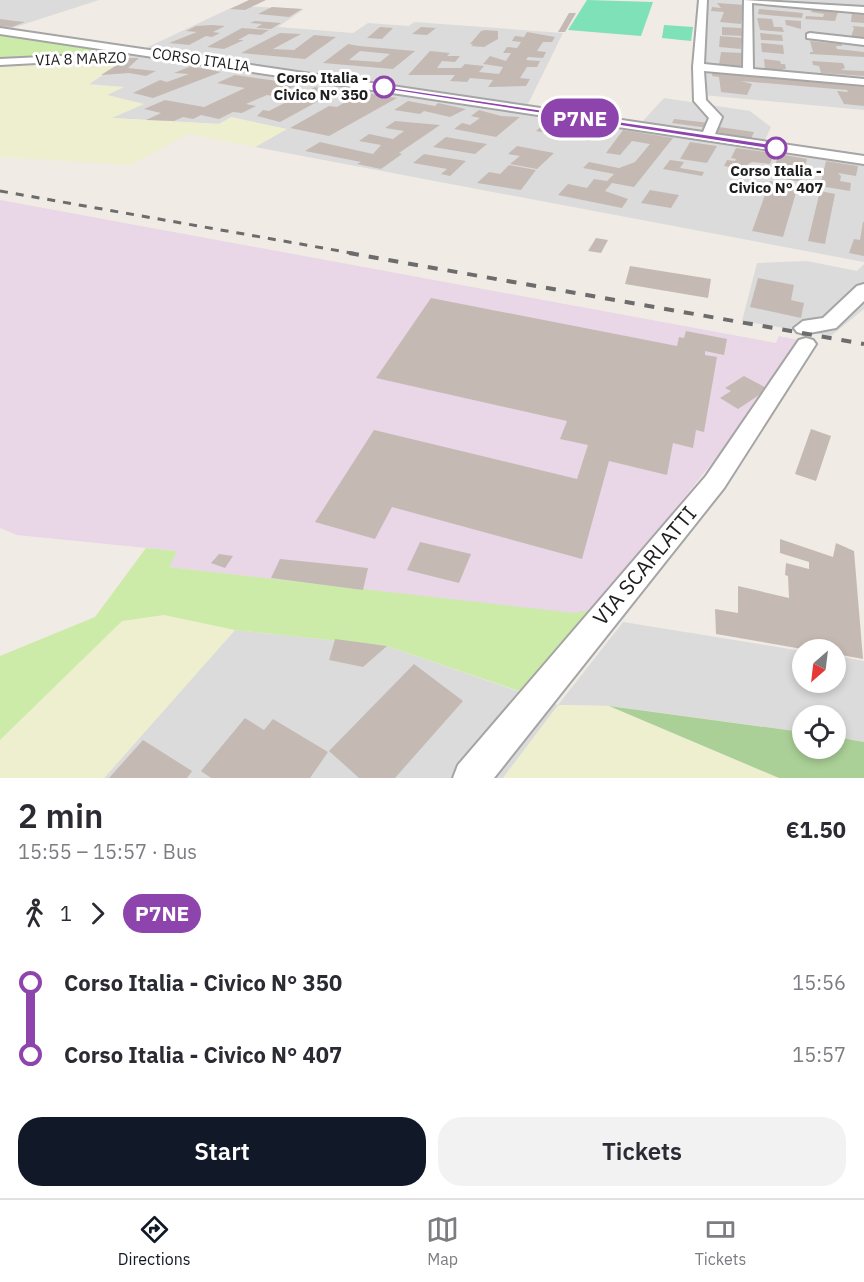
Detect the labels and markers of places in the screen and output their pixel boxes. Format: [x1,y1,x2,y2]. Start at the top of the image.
place label: Corso Italia - Civico N° 350 [273,68,368,104]
marker: Corso Italia - Civico N° 350 [373,76,395,98]
marker: Corso Italia - Civico N° 407 [765,137,787,159]
place label: Corso Italia - Civico N° 407 [729,161,823,197]

